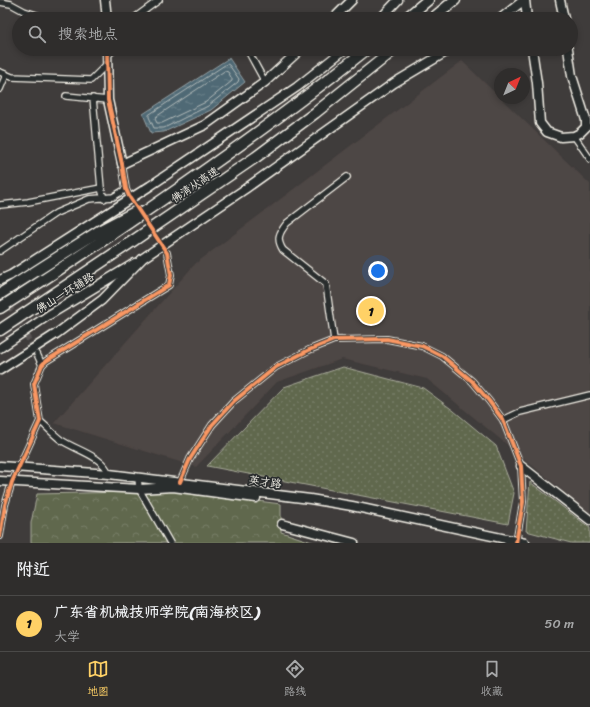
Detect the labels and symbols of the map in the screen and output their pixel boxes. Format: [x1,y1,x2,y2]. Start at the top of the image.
north arrow [494,68,530,104]
street label: 佛清从高速 [167,162,223,208]
your location [368,261,388,281]
street label: 佛山一环辅路 [32,267,98,319]
pin: 1 [358,296,384,326]
street label: 英才路 [247,470,283,494]

